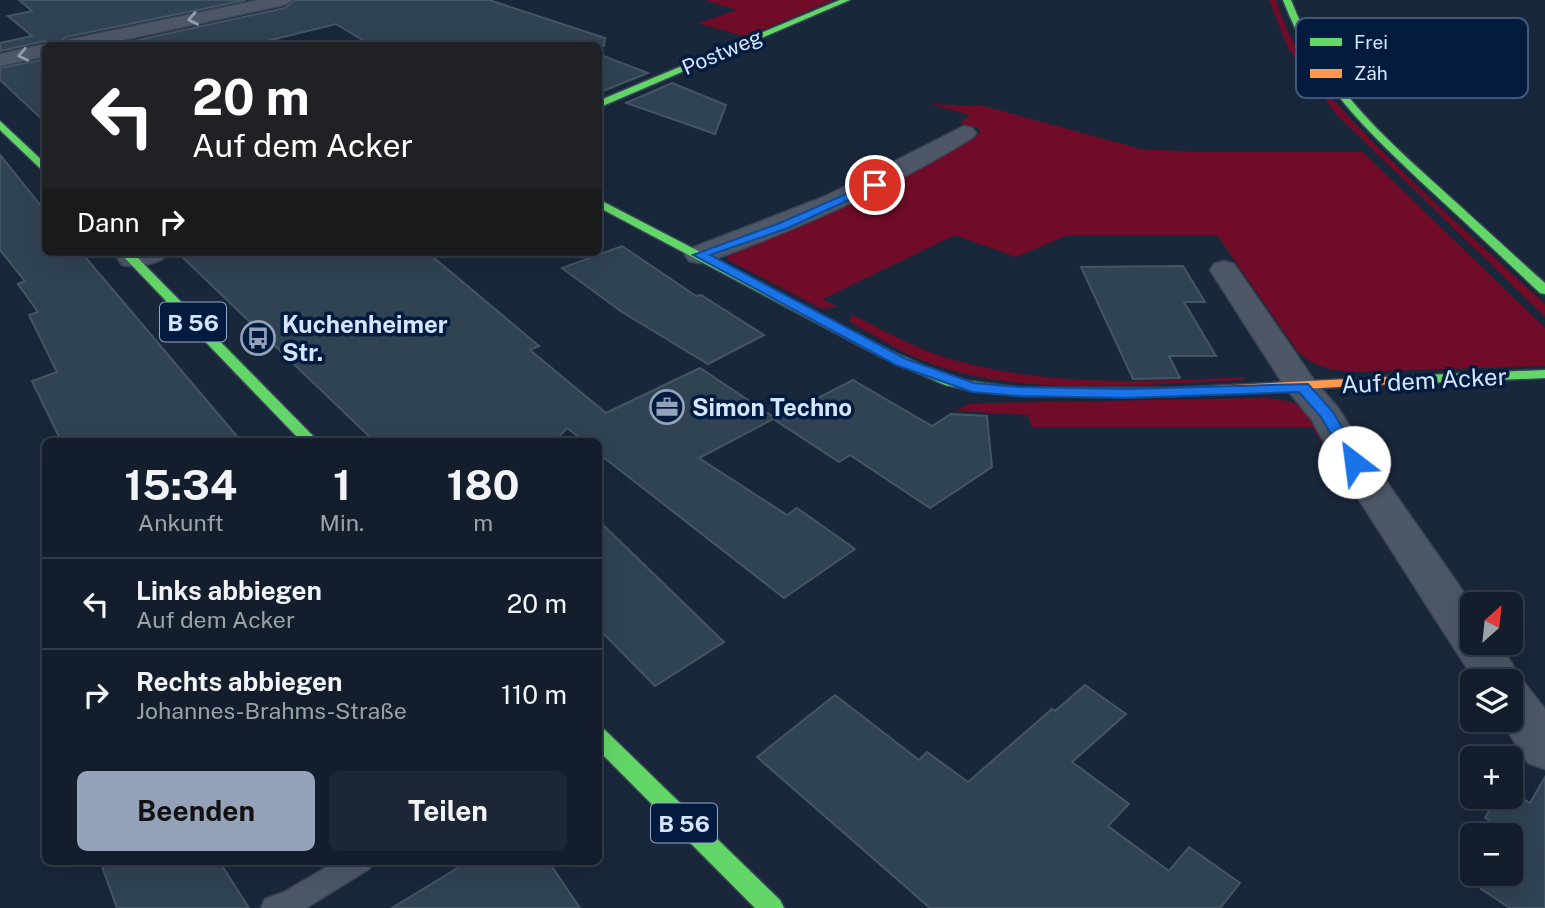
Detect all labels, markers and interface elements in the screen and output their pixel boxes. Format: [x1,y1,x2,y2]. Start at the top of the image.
one-way arrow [187,11,199,25]
legend [1296,18,1528,98]
street label: Postweg [678,24,766,80]
text: Frei [1354,31,1388,53]
one-way arrow [17,46,29,61]
text: Zäh [1354,62,1388,84]
text: 20 m [192,68,310,126]
icon: left [77,70,168,161]
text: Auf dem Acker [192,127,413,164]
pin [845,155,905,215]
icon: arrive [856,166,894,204]
icon: right [153,203,191,241]
text: Dann [77,207,139,238]
road number: B 56 [160,302,226,342]
place label: Kuchenheimer Str. [282,310,448,366]
bus stop icon: Kuchenheimer Str. [239,319,277,357]
street label: Auf dem Acker [1340,362,1508,398]
office icon: Simon Techno [648,388,686,426]
place label: Simon Techno [692,393,852,421]
position arrow [1317,425,1391,499]
text: 15:34 [124,460,237,509]
text: 1 [333,460,351,509]
text: 180 [447,460,520,509]
text: Ankunft [138,509,224,536]
text: Min. [320,509,364,536]
text: m [473,509,493,536]
text: Links abbiegen [136,575,322,606]
icon: left [77,585,115,623]
text: 20 m [507,588,567,619]
north arrow [1460,592,1522,654]
map controls [1460,592,1523,886]
text: Auf dem Acker [136,606,295,633]
text: Rechts abbiegen [136,666,342,697]
button: layers [1460,669,1523,732]
icon: right [77,676,115,714]
text: 110 m [501,679,567,710]
text: Johannes-Brahms-Straße [136,697,407,724]
button: + [1460,746,1523,809]
button: Beenden [77,771,315,851]
button: Teilen [329,771,567,851]
road number: B 56 [651,804,717,842]
button: − [1460,823,1523,886]

